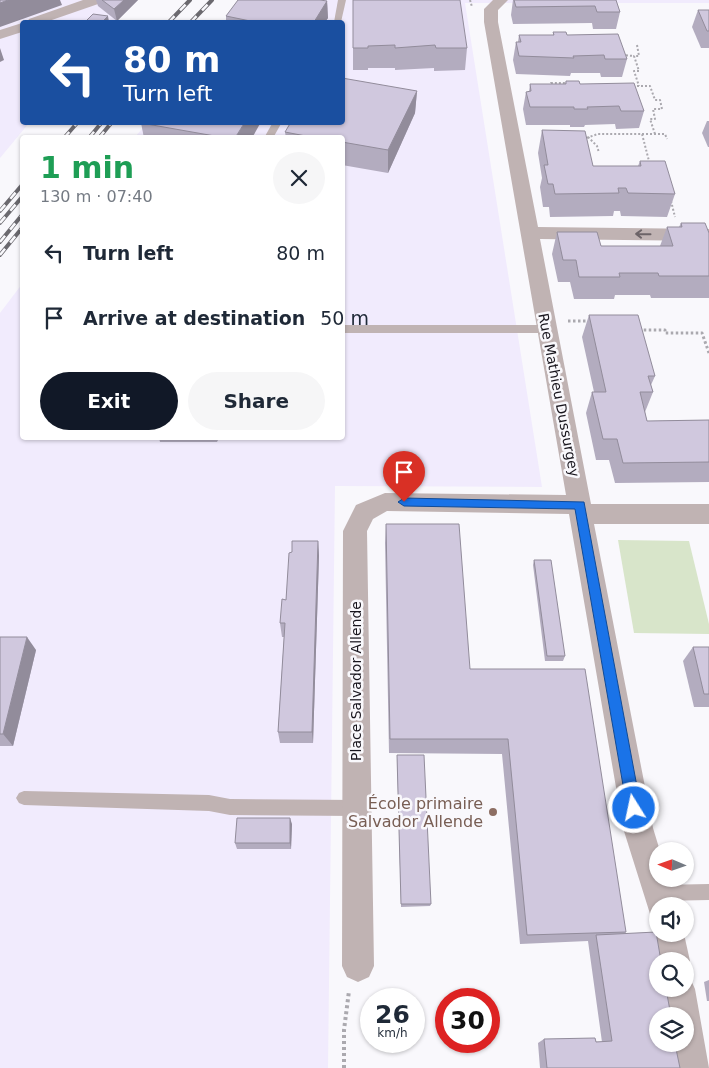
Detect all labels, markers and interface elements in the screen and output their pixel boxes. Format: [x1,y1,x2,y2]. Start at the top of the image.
icon: left [40,40,105,105]
text: 80 m [123,40,220,80]
text: Turn left [123,81,212,106]
text: 1 min [40,150,134,185]
button: close [273,152,325,204]
text: 130 m · 07:40 [40,187,153,206]
one-way arrow [635,229,652,239]
icon: left [40,239,68,267]
text: Turn left [83,242,174,264]
text: 80 m [276,242,325,264]
icon: arrive [40,304,68,332]
text: Arrive at destination [83,307,305,329]
text: 50 m [320,307,369,329]
street label: Rue Mathieu Dussurgey [535,312,583,478]
button: Exit [40,372,178,430]
button: Share [188,372,325,430]
pin [383,451,425,502]
icon: arrive [390,458,418,486]
street label: Place Salvador Allende [348,601,364,761]
position arrow [607,781,659,833]
place label: École primaire Salvador Allende [348,794,483,831]
marker: École primaire Salvador Allende [487,806,499,818]
north arrow [649,842,694,888]
map controls [649,842,694,1052]
button: sound [649,897,694,942]
button: search [649,952,694,997]
speed limit sign: 30 [435,988,500,1053]
text: 26 [375,1000,410,1029]
button: layers [649,1007,694,1052]
text: km/h [377,1026,408,1040]

